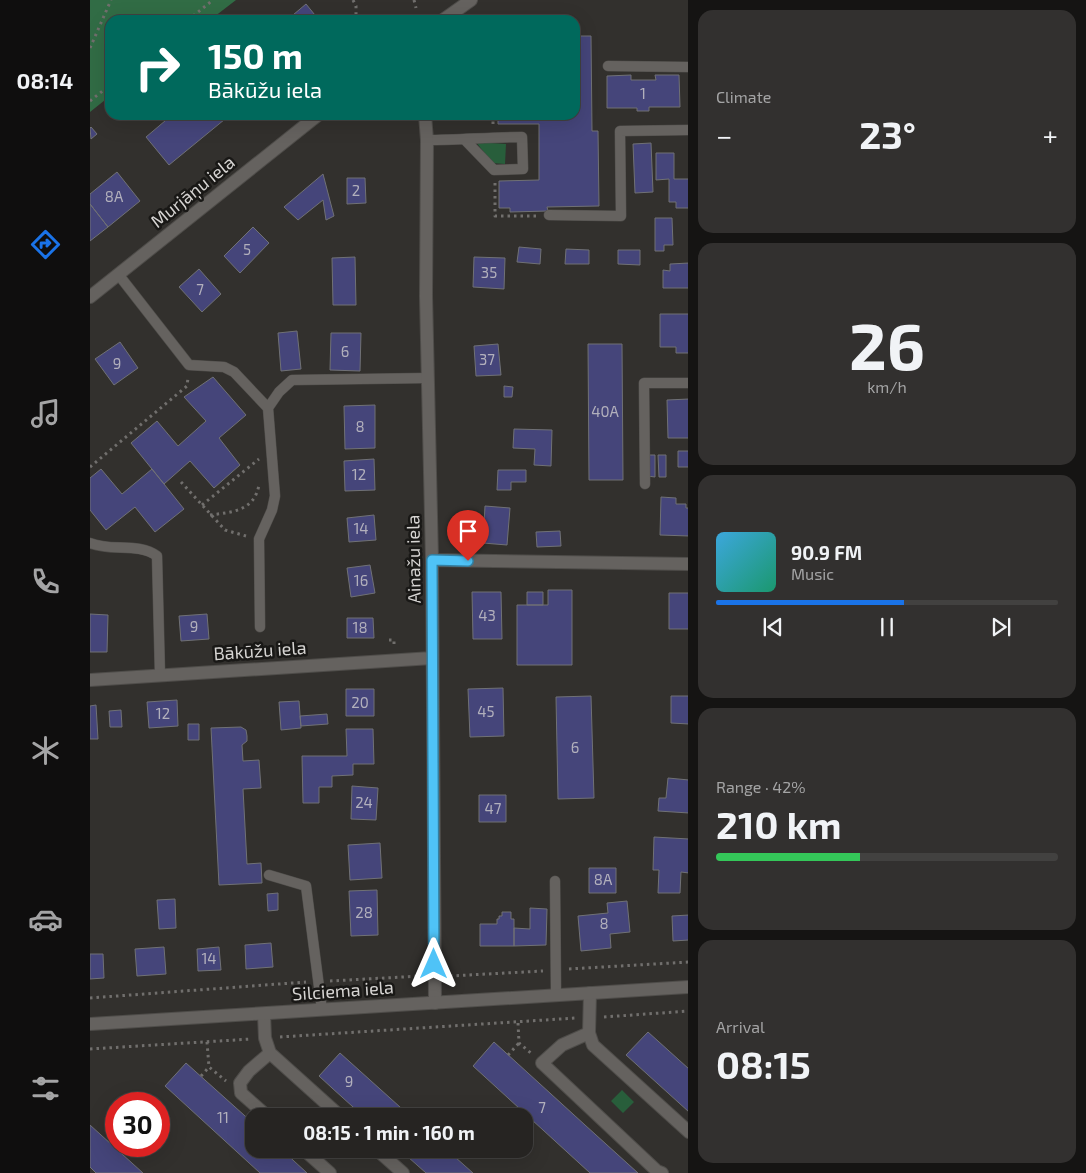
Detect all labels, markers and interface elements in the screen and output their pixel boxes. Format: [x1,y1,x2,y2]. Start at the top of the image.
text: 150 m [208,34,303,76]
icon: right [125,35,190,100]
text: 08:14 [17,67,73,93]
text: Bākūžu iela [208,76,322,102]
house number: 1 [640,84,646,102]
text: Climate [716,87,771,106]
text: 23° [859,111,916,157]
text: − [716,118,732,152]
text: + [1043,118,1058,152]
street label: Murjāņu iela [146,151,239,233]
house number: 2 [352,181,360,199]
house number: 8A [105,187,124,205]
icon: directions [28,227,63,262]
house number: 5 [243,240,251,258]
house number: 35 [481,263,497,281]
house number: 7 [196,280,204,298]
text: 26 [849,305,925,383]
house number: 6 [341,342,349,360]
house number: 37 [479,350,495,368]
house number: 9 [113,354,121,372]
text: km/h [867,377,907,396]
icon: music [28,396,63,431]
house number: 40A [591,402,619,420]
house number: 8 [355,417,365,435]
house number: 12 [352,465,366,483]
pin [447,510,489,561]
street label: Ainažu iela [401,514,425,604]
icon: arrive [454,517,482,545]
house number: 14 [353,519,369,537]
text: 90.9 FM [791,541,862,564]
icon: phone [28,564,63,599]
text: Music [791,564,834,583]
house number: 16 [354,571,368,589]
house number: 43 [478,606,496,624]
icon: previous [759,613,787,641]
icon: pause [873,613,901,641]
icon: next [987,613,1015,641]
house number: 9 [190,617,198,635]
house number: 18 [352,618,368,636]
street label: Bākūžu iela [213,636,307,664]
house number: 20 [351,693,369,711]
house number: 45 [477,702,495,720]
house number: 12 [156,704,170,722]
icon: climate [28,733,63,768]
house number: 6 [571,738,579,756]
text: Range · 42% [716,777,805,796]
house number: 24 [355,793,373,811]
house number: 47 [485,799,502,817]
text: 210 km [716,801,841,847]
house number: 8A [594,870,613,888]
icon: car [28,902,63,937]
house number: 28 [355,903,373,921]
house number: 8 [599,914,609,932]
position arrow [407,937,459,989]
house number: 14 [201,949,217,967]
street label: Silciema iela [291,975,395,1005]
text: Arrival [716,1017,765,1036]
text: 08:15 [716,1041,811,1087]
icon: filters [28,1071,63,1106]
house number: 9 [345,1072,353,1090]
speed limit sign: 30 [105,1092,170,1157]
house number: 7 [538,1098,546,1116]
house number: 11 [217,1108,229,1126]
text: 08:15 · 1 min · 160 m [303,1121,475,1144]

